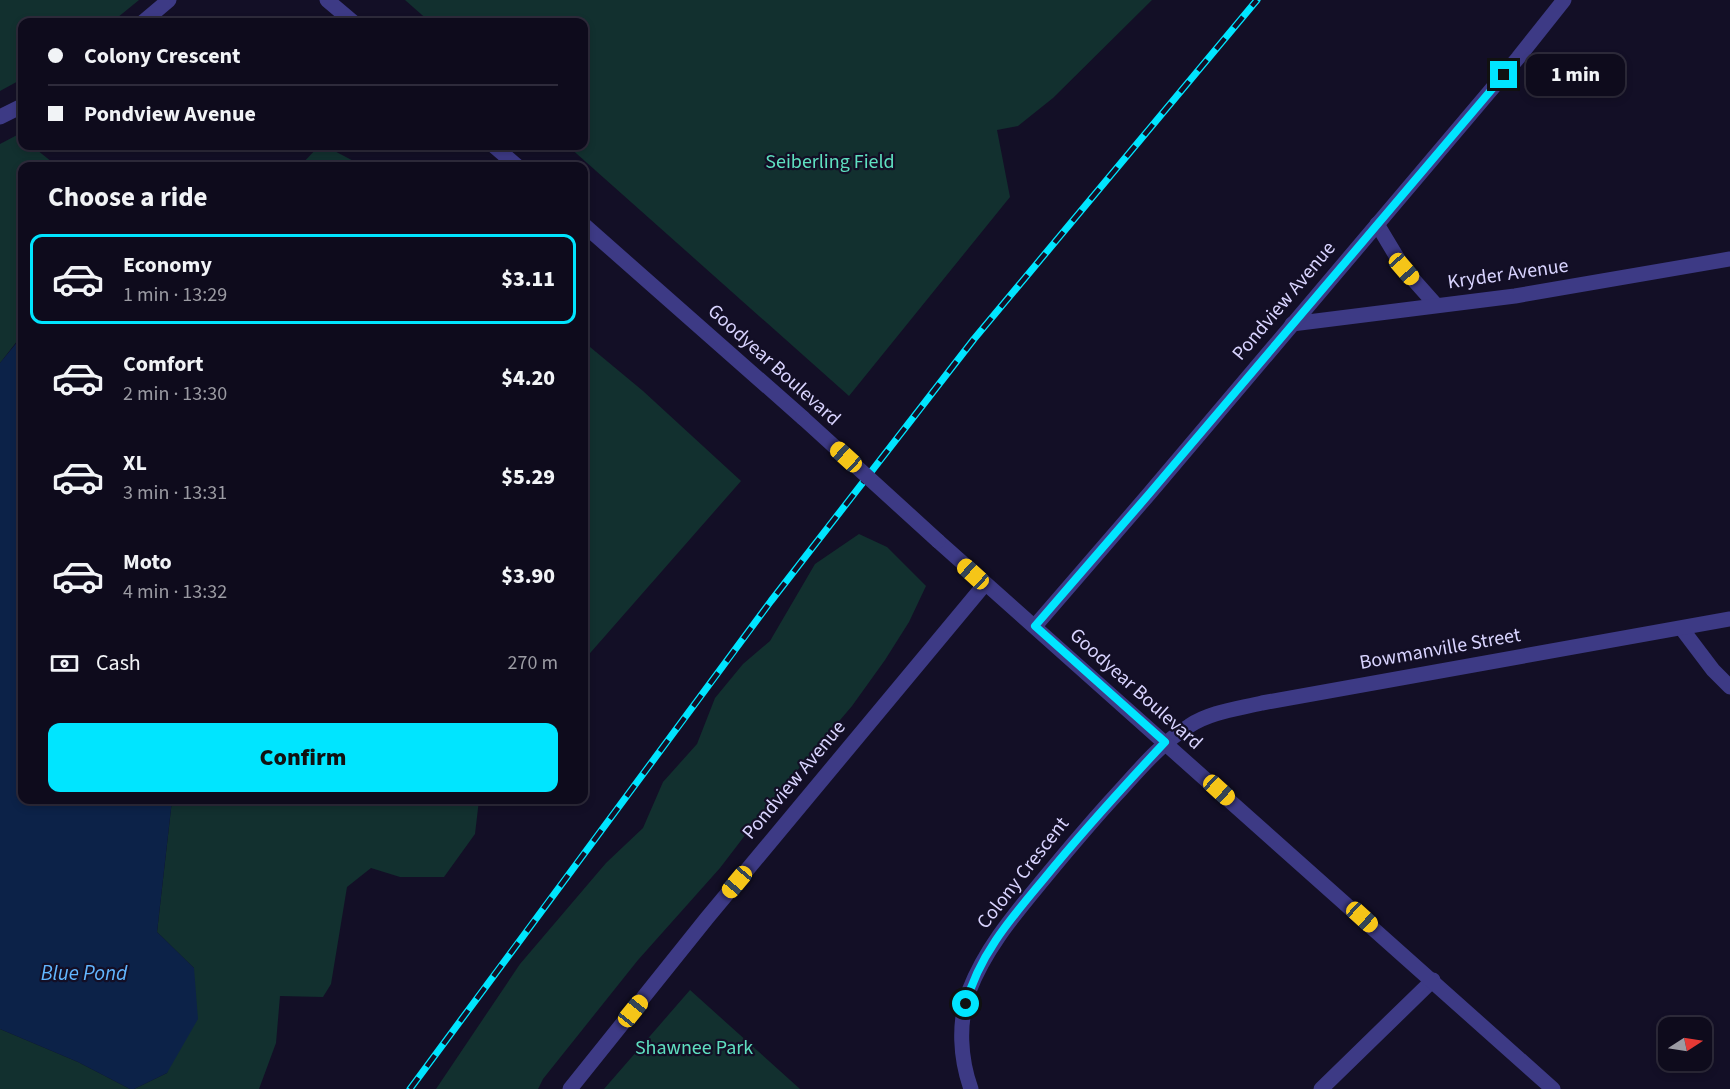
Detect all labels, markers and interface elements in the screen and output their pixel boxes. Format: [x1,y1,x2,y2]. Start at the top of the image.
text: Colony Crescent [84,40,241,72]
callout: 1 min [1525,54,1624,96]
route end [1490,61,1517,88]
text: 1 min [1551,61,1600,89]
text: Pondview Avenue [84,98,256,130]
park label: Seiberling Field [765,148,895,176]
text: Choose a ride [48,178,208,217]
street label: Pondview Avenue [1226,235,1342,367]
text: Economy [123,249,212,281]
car [1385,250,1423,288]
icon: car [51,252,105,306]
street label: Kryder Avenue [1446,252,1570,296]
text: $3.11 [501,263,555,295]
text: 1 min · 13:29 [123,281,227,309]
street label: Goodyear Boulevard [701,298,847,432]
text: Comfort [123,348,204,380]
icon: car [51,351,105,405]
text: $4.20 [501,362,555,394]
text: 2 min · 13:30 [123,380,227,408]
car [827,438,865,476]
text: XL [123,447,147,479]
icon: car [51,450,105,504]
text: $5.29 [501,461,555,493]
text: 3 min · 13:31 [123,479,227,507]
text: Moto [123,546,172,578]
icon: car [51,549,105,603]
car [954,555,992,593]
text: $3.90 [501,560,555,592]
text: 4 min · 13:32 [123,578,227,606]
street label: Bowmanville Street [1357,621,1523,677]
street label: Goodyear Boulevard [1063,622,1209,756]
icon: cash [48,647,81,680]
text: Cash [96,647,141,679]
text: 270 m [508,649,558,677]
street label: Pondview Avenue [736,714,852,846]
button: Confirm [48,723,558,792]
car [1200,771,1238,809]
street label: Colony Crescent [970,811,1076,935]
car [719,862,755,902]
car [1343,898,1381,936]
water label: Blue Pond [41,958,128,988]
route start [952,990,979,1017]
car [615,991,651,1031]
north arrow [1658,1017,1712,1071]
map controls [1658,1017,1712,1071]
park label: Shawnee Park [635,1034,753,1062]

